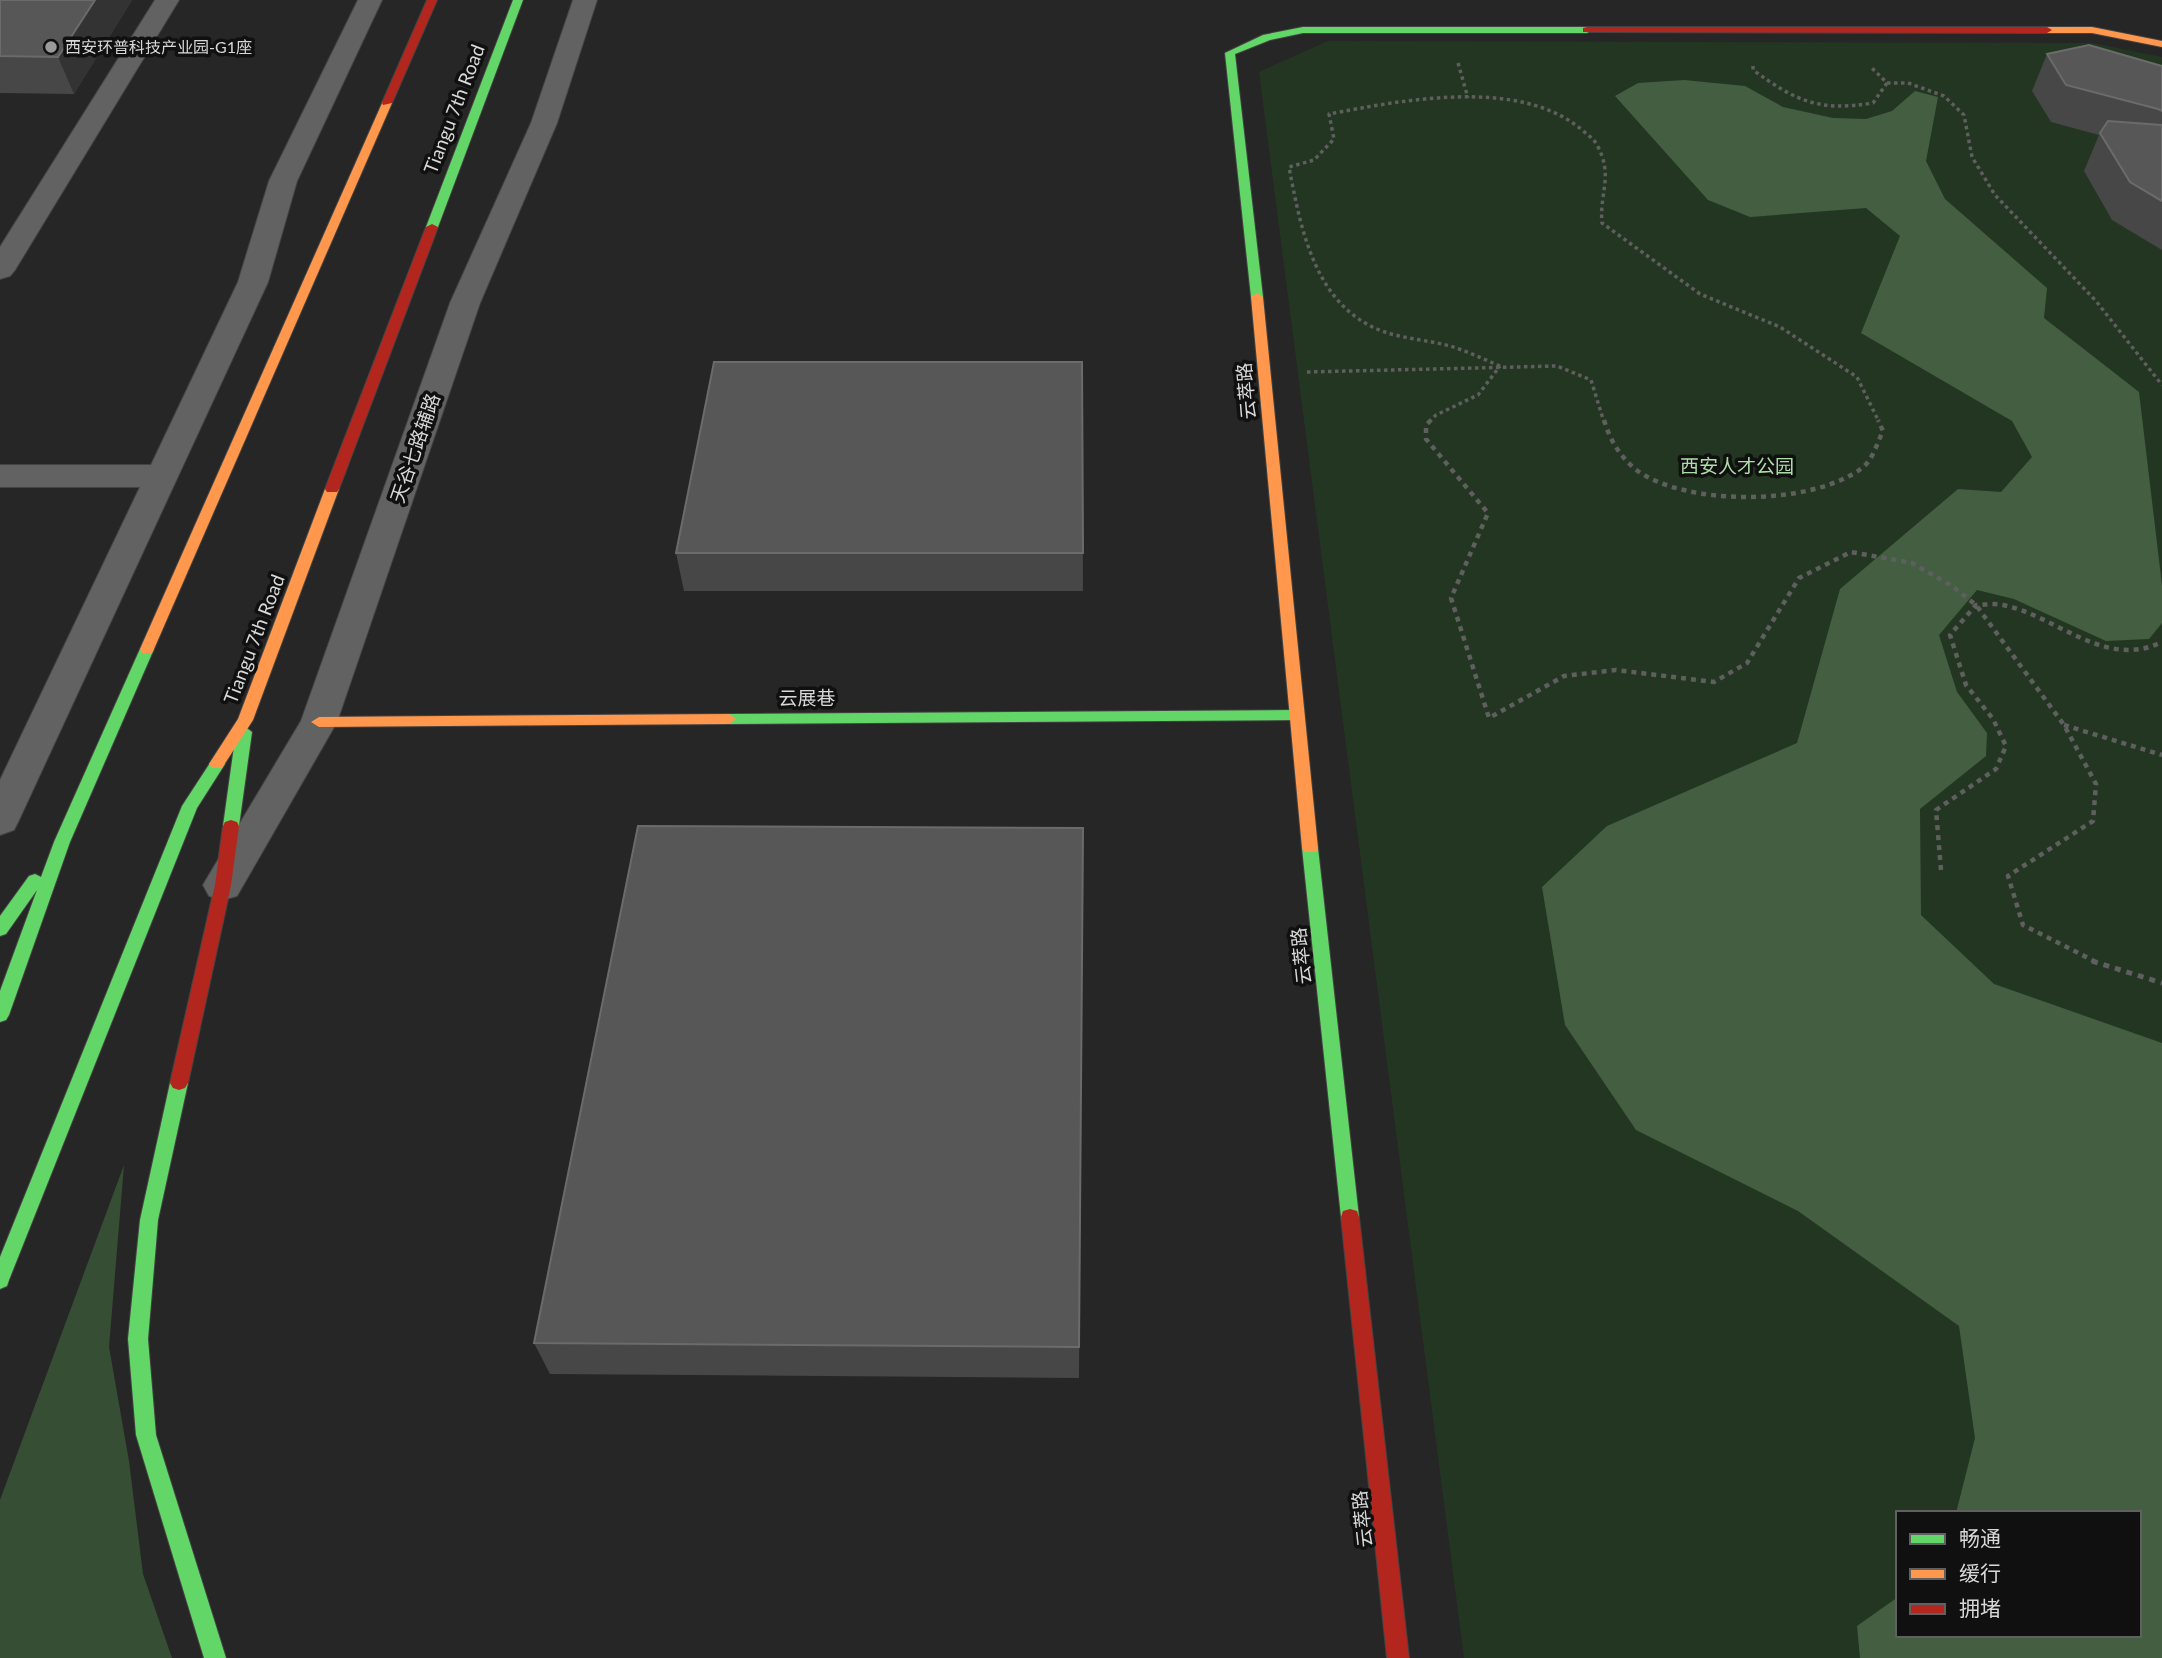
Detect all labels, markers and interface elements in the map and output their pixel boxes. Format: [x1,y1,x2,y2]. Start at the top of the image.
place label: 西安环普科技产业园-G1座 [65,37,252,56]
marker: 西安环普科技产业园-G1座 [43,39,59,55]
street label: Tiangu 7th Road [418,41,489,177]
street label: 云萃路 [1232,362,1259,420]
street label: 天谷七路辅路 [385,390,444,505]
park label: 西安人才公园 [1680,454,1794,477]
street label: Tiangu 7th Road [218,571,289,707]
street label: 云展巷 [778,686,836,709]
street label: 云萃路 [1286,926,1315,986]
street label: 云萃路 [1347,1489,1376,1549]
legend [1896,1511,2141,1637]
text: 畅通 [1959,1525,2001,1550]
text: 缓行 [1959,1560,2001,1585]
text: 拥堵 [1959,1595,2001,1620]

